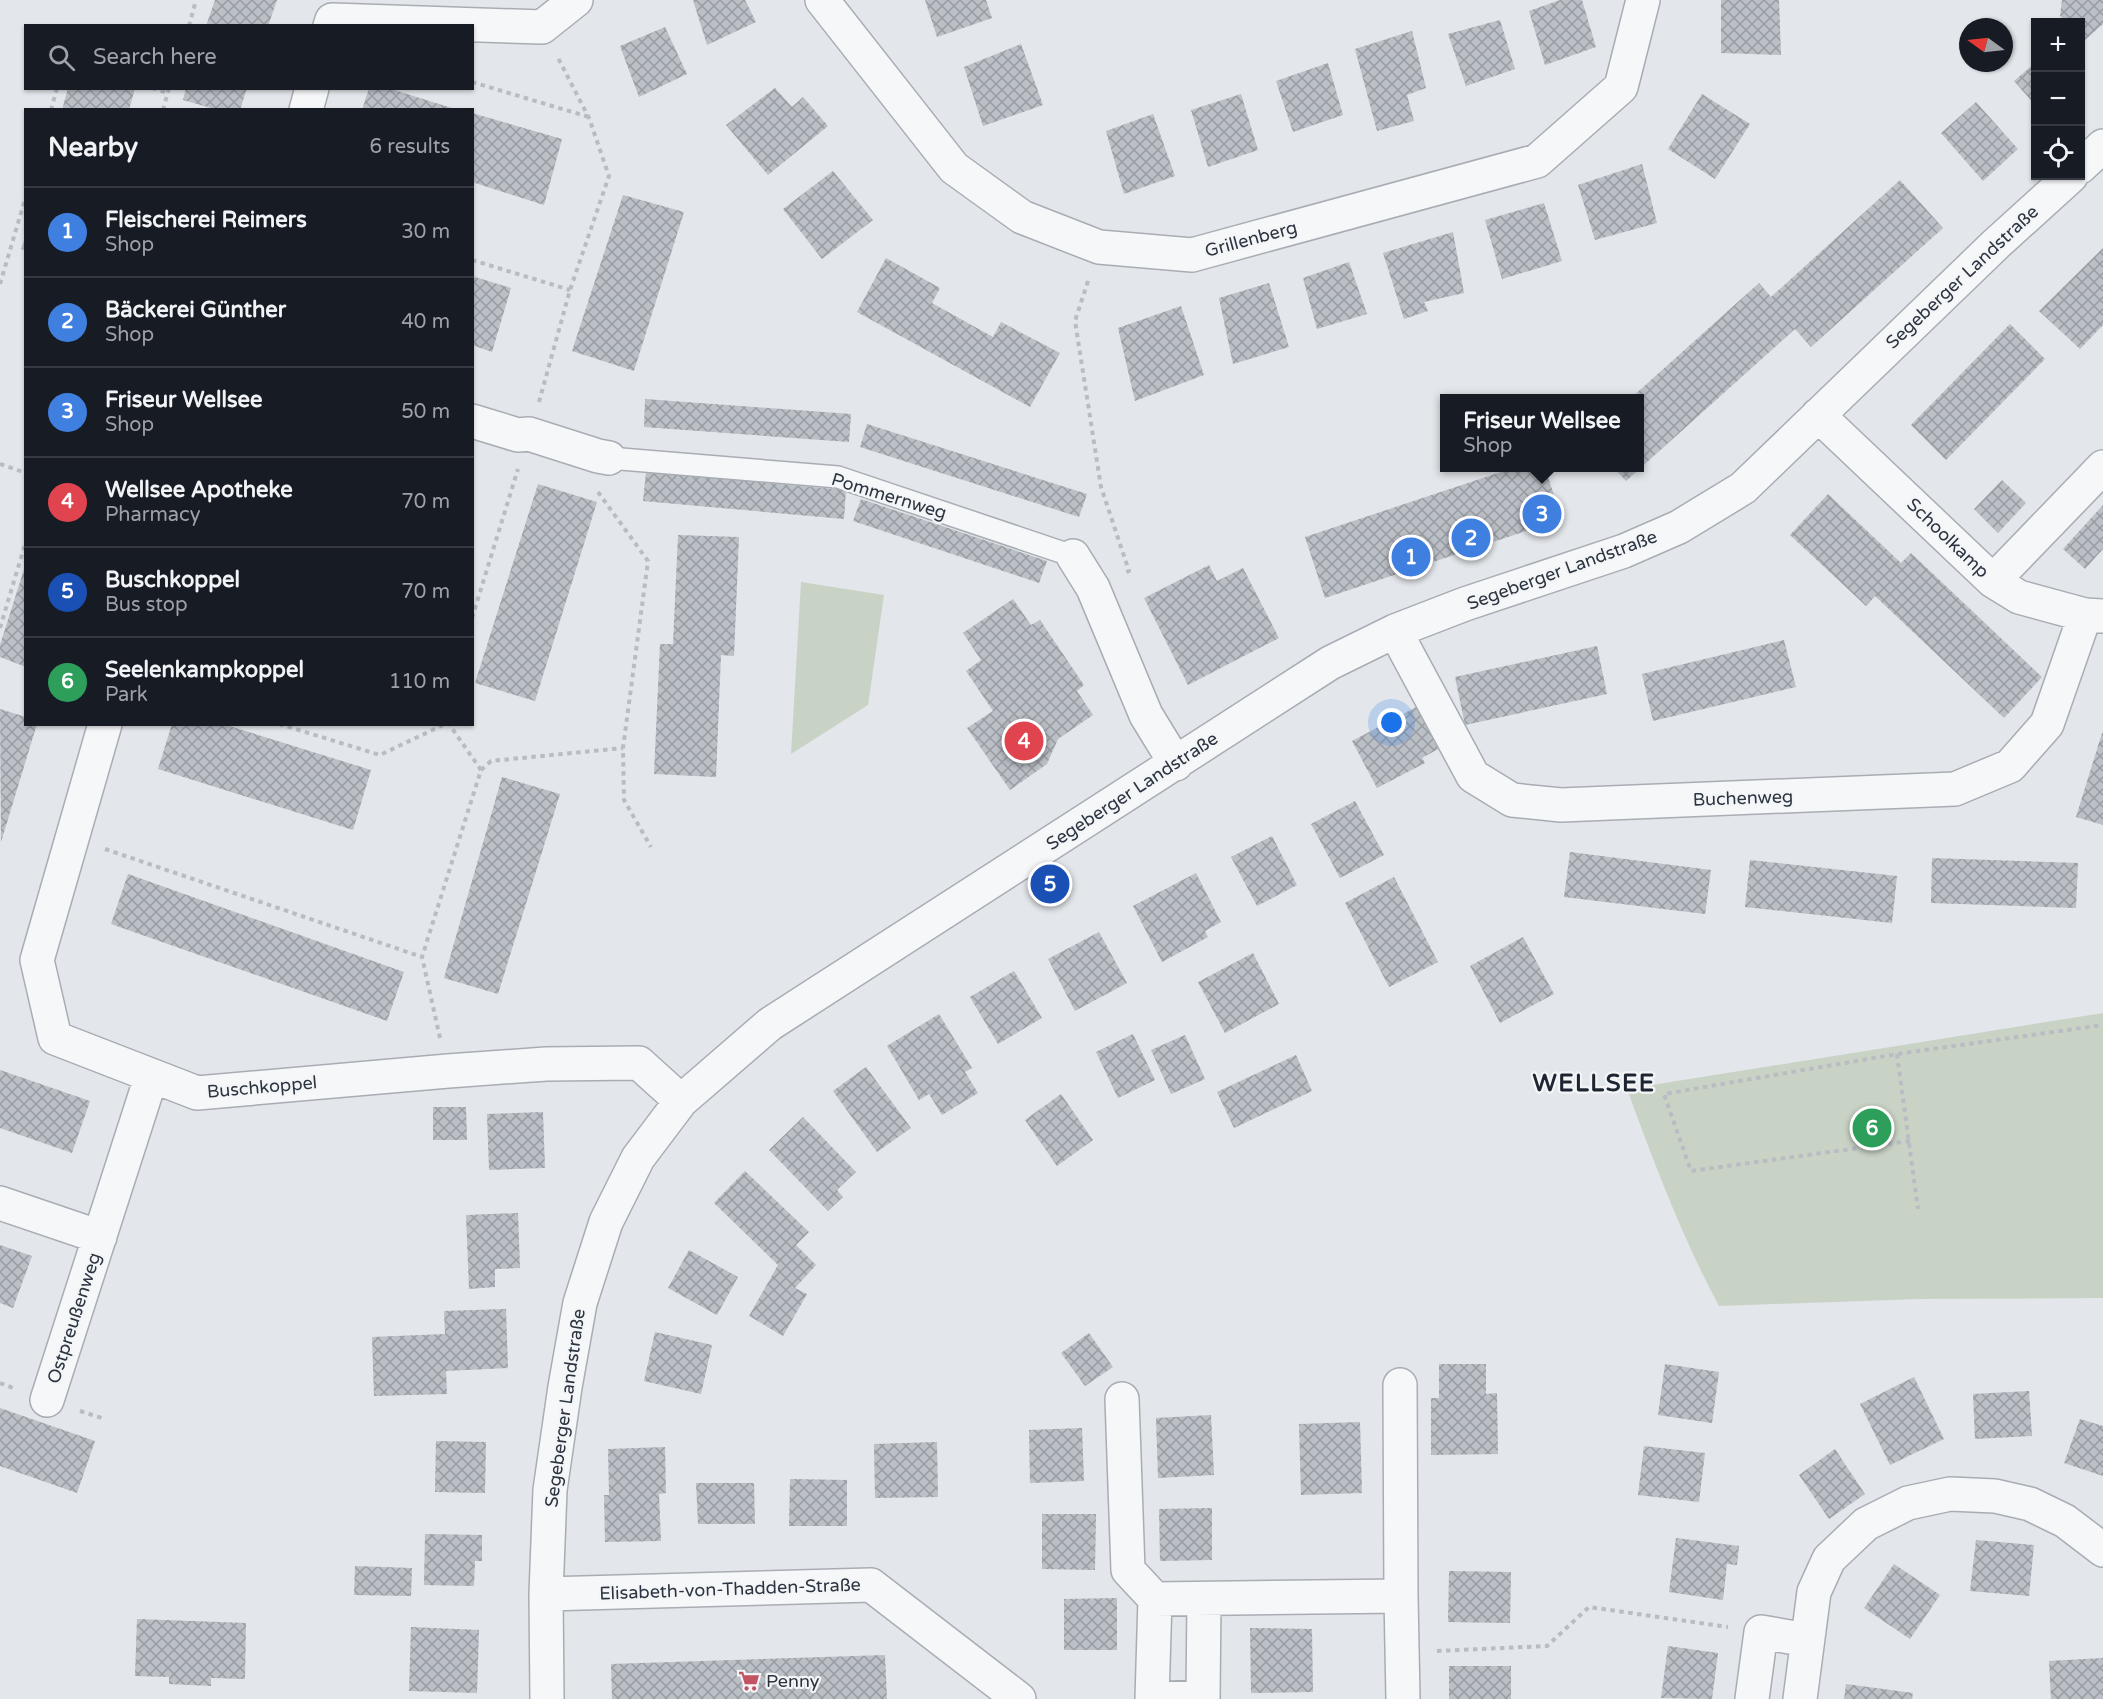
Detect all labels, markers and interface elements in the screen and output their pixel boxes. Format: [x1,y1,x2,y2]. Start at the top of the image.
north arrow [1959,18,2013,72]
map controls [2031,18,2085,180]
button: + [2031,18,2085,72]
search box [24,24,474,90]
icon: search [45,41,78,74]
text: Search here [93,44,217,70]
button: − [2031,72,2085,126]
button: locate [2031,126,2085,180]
text: Nearby [48,132,138,163]
text: 6 results [370,135,450,159]
street label: Segeberger Landstraße [1881,201,2043,353]
text: Fleischerei Reimers [105,207,307,233]
street label: Grillenberg [1202,216,1300,262]
text: 1 [61,220,74,244]
text: 30 m [401,220,450,244]
text: Shop [105,233,154,257]
text: Bäckerei Günther [105,297,286,323]
text: 2 [61,310,74,334]
text: 40 m [401,310,450,334]
text: Shop [105,323,154,347]
text: Friseur Wellsee [105,387,262,413]
popup [1440,394,1644,472]
text: 3 [61,400,74,424]
text: 50 m [401,400,450,424]
text: Friseur Wellsee [1463,408,1621,434]
text: Shop [105,413,154,437]
text: Shop [1463,434,1512,458]
street label: Pommernweg [829,468,949,524]
text: Wellsee Apotheke [105,477,293,503]
text: 4 [61,490,74,514]
text: 70 m [401,490,450,514]
pin: 3 [1522,492,1562,536]
street label: Schoolkamp [1902,493,1994,583]
text: Pharmacy [105,503,200,527]
pin: 2 [1452,516,1490,560]
street label: Segeberger Landstraße [1464,525,1660,615]
pin: 1 [1392,534,1430,580]
text: Buschkoppel [105,567,240,593]
text: 5 [61,580,74,604]
text: 70 m [401,580,450,604]
text: Bus stop [105,593,188,617]
text: Seelenkampkoppel [105,657,304,683]
text: 6 [61,670,74,694]
text: 110 m [389,670,450,694]
text: Park [105,683,148,707]
your location [1377,708,1406,737]
pin: 4 [1004,718,1044,764]
street label: Segeberger Landstraße [1042,727,1222,855]
street label: Buchenweg [1692,785,1794,811]
pin: 5 [1030,862,1070,906]
district label: WELLSEE [1532,1069,1656,1098]
street label: Buschkoppel [206,1071,318,1103]
pin: 6 [1852,1106,1892,1150]
street label: Ostpreußenweg [42,1250,106,1386]
street label: Segeberger Landstraße [540,1307,590,1509]
street label: Elisabeth-von-Thadden-Straße [599,1573,861,1605]
supermarket icon: Penny [737,1669,761,1693]
place label: Penny [766,1670,820,1692]

